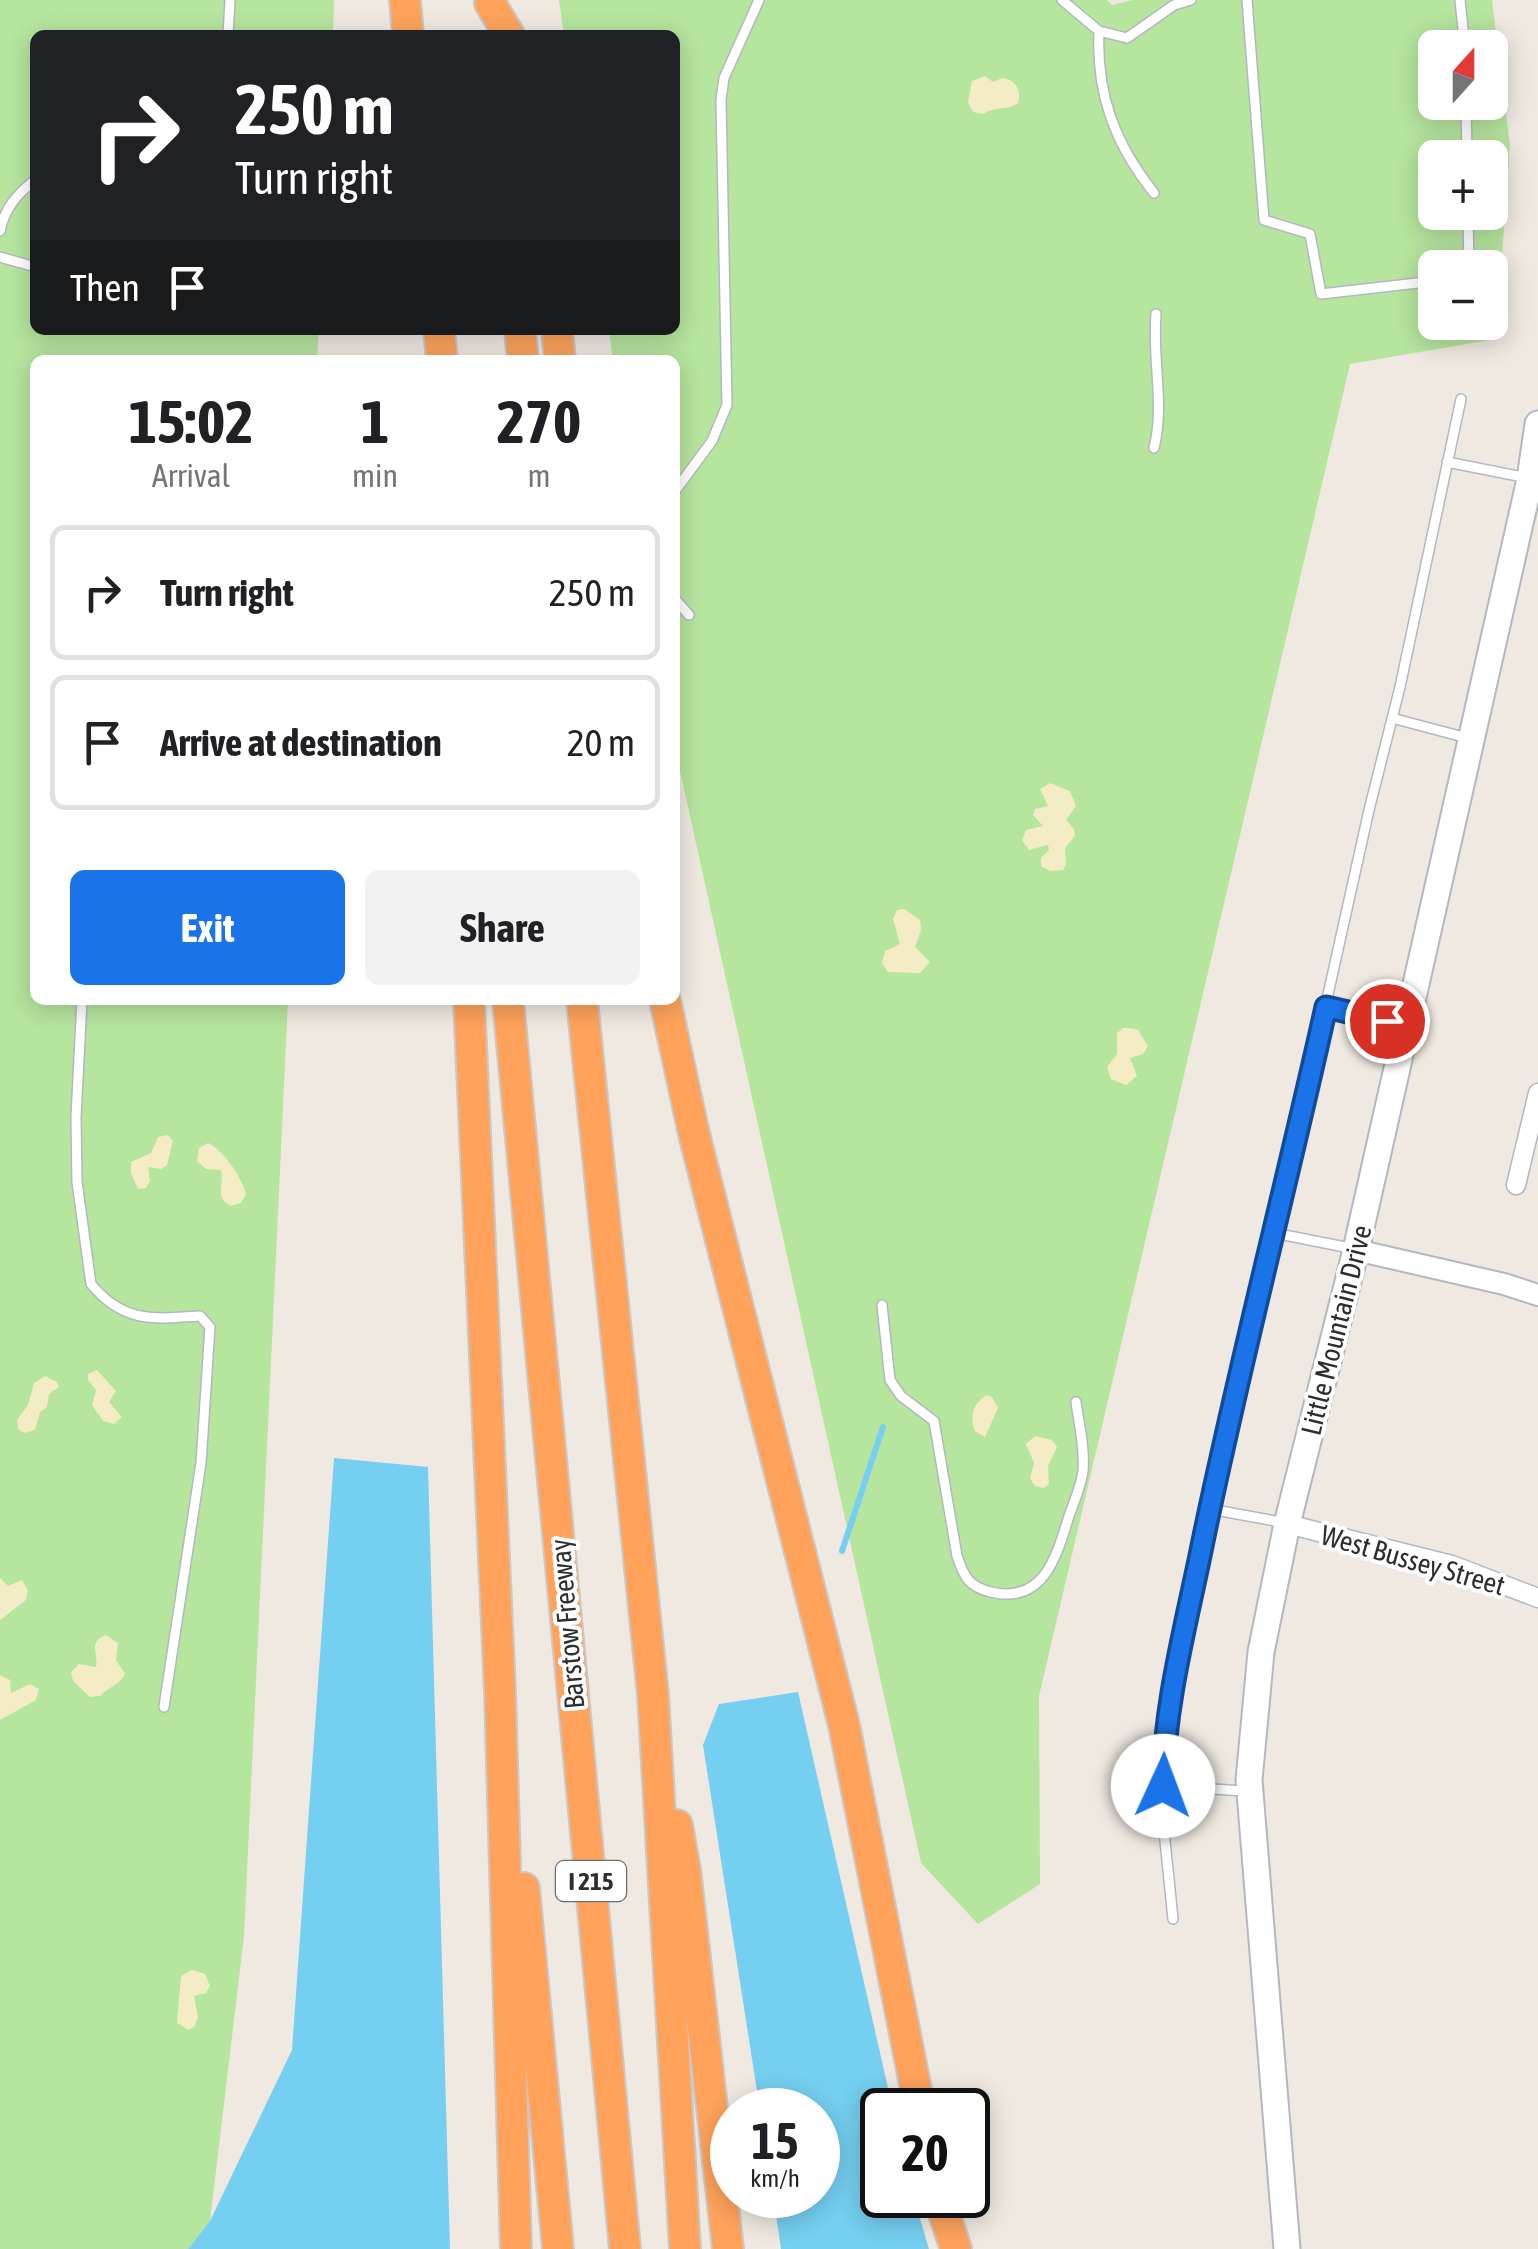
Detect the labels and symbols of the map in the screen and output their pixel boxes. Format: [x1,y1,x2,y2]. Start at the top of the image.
north arrow [1418,30,1508,120]
pin [1345,979,1430,1064]
street label: Little Mountain Drive [1294,1222,1378,1438]
street label: West Bussey Street [1317,1518,1509,1602]
street label: Barstow Freeway [544,1538,590,1710]
position arrow [1111,1734,1215,1838]
road number: I 215 [556,1861,626,1901]
speed limit sign: 20 [860,2088,990,2218]

